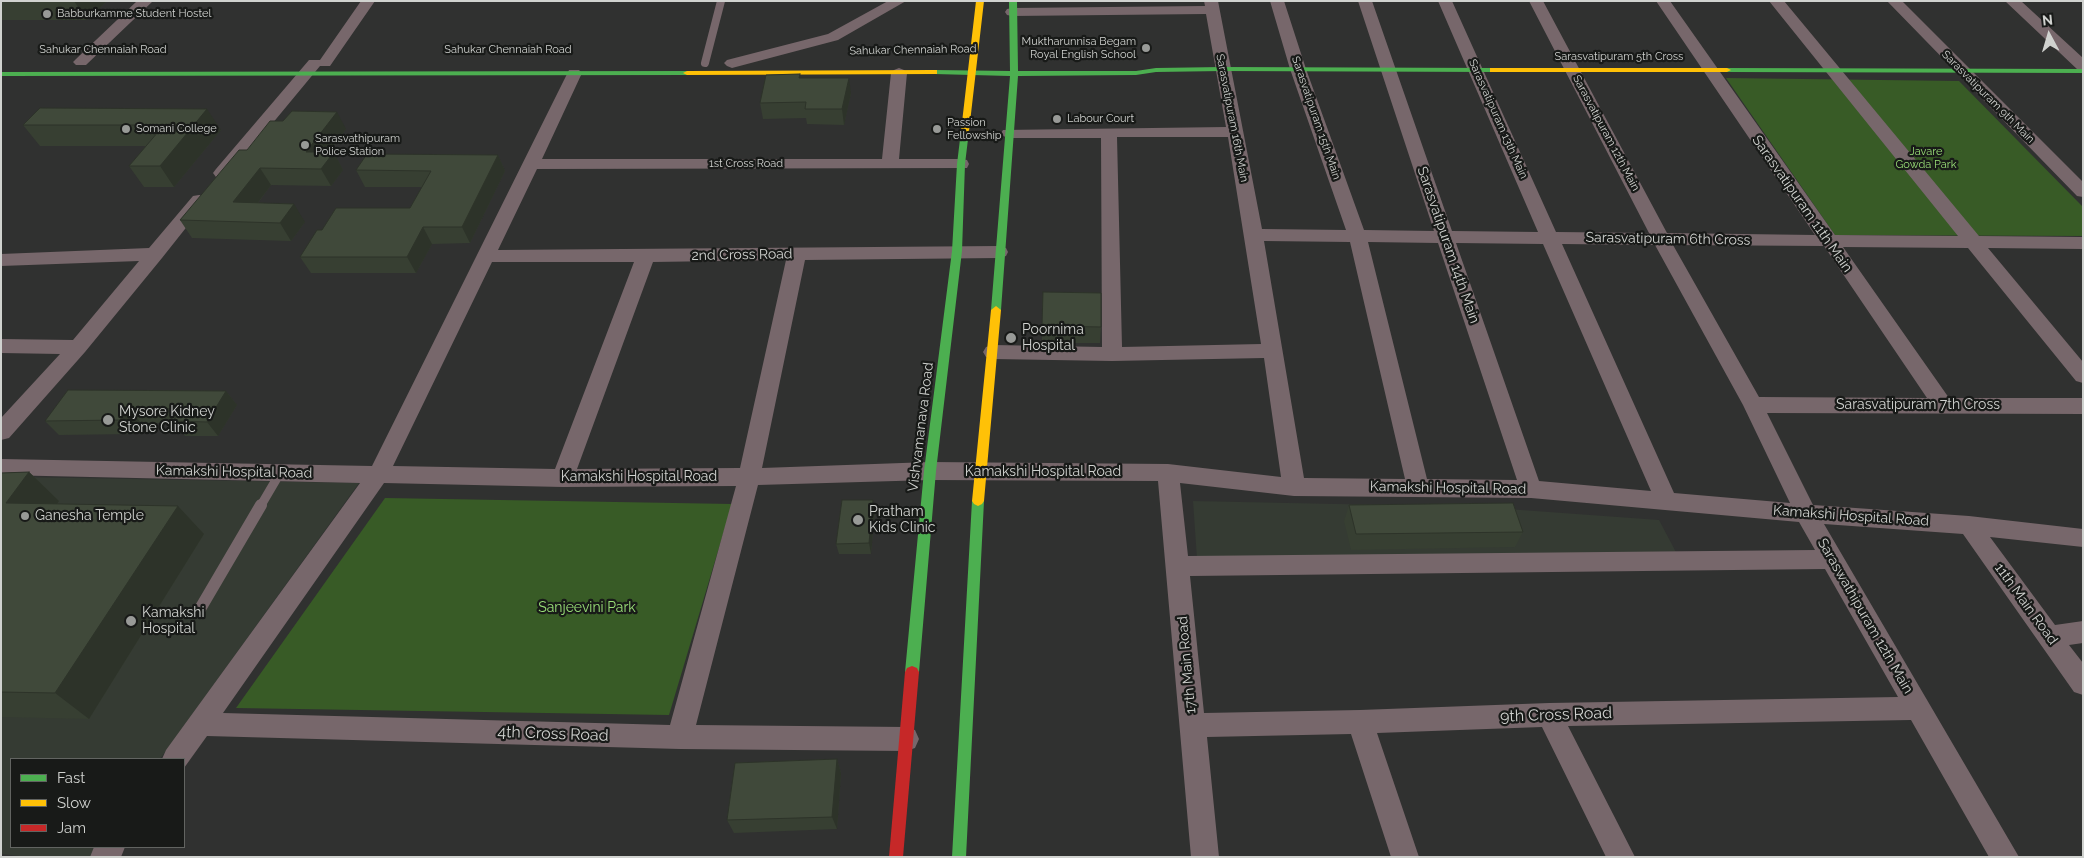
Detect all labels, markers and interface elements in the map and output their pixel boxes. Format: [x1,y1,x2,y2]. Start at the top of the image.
place label: Babburkamme Student Hostel [57,7,211,21]
marker: Babburkamme Student Hostel [41,8,53,20]
north arrow [2024,10,2074,60]
text: N [2041,12,2054,29]
place label: Muktharunnisa Begam Royal English School [1021,35,1136,61]
street label: Sahukar Chennaiah Road [849,42,977,58]
marker: Muktharunnisa Begam Royal English School [1140,42,1152,54]
street label: Sahukar Chennaiah Road [39,43,167,57]
street label: Sahukar Chennaiah Road [444,43,572,57]
street label: Sarasvatipuram 9th Main [1939,48,2037,146]
street label: Sarasvatipuram 5th Cross [1555,50,1683,64]
street label: Sarasvatipuram 16th Main [1213,53,1251,183]
street label: Sarasvatipuram 15th Main [1289,55,1343,181]
street label: Sarasvatipuram 13th Main [1466,57,1530,181]
street label: Sarasvatipuram 12th Main [1570,73,1642,193]
place label: Labour Court [1067,112,1134,126]
marker: Labour Court [1051,113,1063,125]
place label: Passion Fellowship [947,116,1002,142]
place label: Somani College [136,122,217,136]
marker: Somani College [120,123,132,135]
marker: Passion Fellowship [931,123,943,135]
place label: Sarasvathipuram Police Station [315,132,400,158]
street label: Sarasvatipuram 11th Main [1748,132,1856,276]
marker: Sarasvathipuram Police Station [299,139,311,151]
park label: Javare Gowda Park [1895,145,1957,171]
street label: 1st Cross Road [709,157,783,171]
street label: Sarasvatipuram 14th Main [1413,164,1483,326]
street label: Sarasvatipuram 6th Cross [1585,229,1751,249]
street label: 2nd Cross Road [691,246,793,264]
place label: Poornima Hospital [1022,322,1084,354]
marker: Poornima Hospital [1004,331,1018,345]
street label: Vishvamanava Road [905,361,937,493]
street label: Sarasvatipuram 7th Cross [1836,397,2000,413]
place label: Mysore Kidney Stone Clinic [119,404,215,437]
marker: Mysore Kidney Stone Clinic [101,413,115,427]
street label: Kamakshi Hospital Road [156,462,312,482]
street label: Kamakshi Hospital Road [965,464,1121,480]
street label: Kamakshi Hospital Road [561,469,717,485]
street label: Kamakshi Hospital Road [1370,478,1526,498]
street label: Kamakshi Hospital Road [1772,502,1930,530]
place label: Pratham Kids Clinic [869,504,935,536]
place label: Ganesha Temple [35,508,144,524]
marker: Ganesha Temple [19,510,31,522]
marker: Pratham Kids Clinic [851,513,865,527]
street label: Saraswathipuram 12th Main [1814,535,1916,697]
street label: 11th Main Road [1991,560,2061,648]
park label: Sanjeevini Park [538,600,636,616]
place label: Kamakshi Hospital [142,605,205,638]
marker: Kamakshi Hospital [124,614,138,628]
street label: 17th Main Road [1174,615,1200,715]
street label: 9th Cross Road [1500,703,1612,727]
street label: 4th Cross Road [497,722,609,746]
legend [10,758,185,848]
text: Fast [57,769,85,787]
text: Slow [57,794,91,812]
text: Jam [57,819,86,837]

